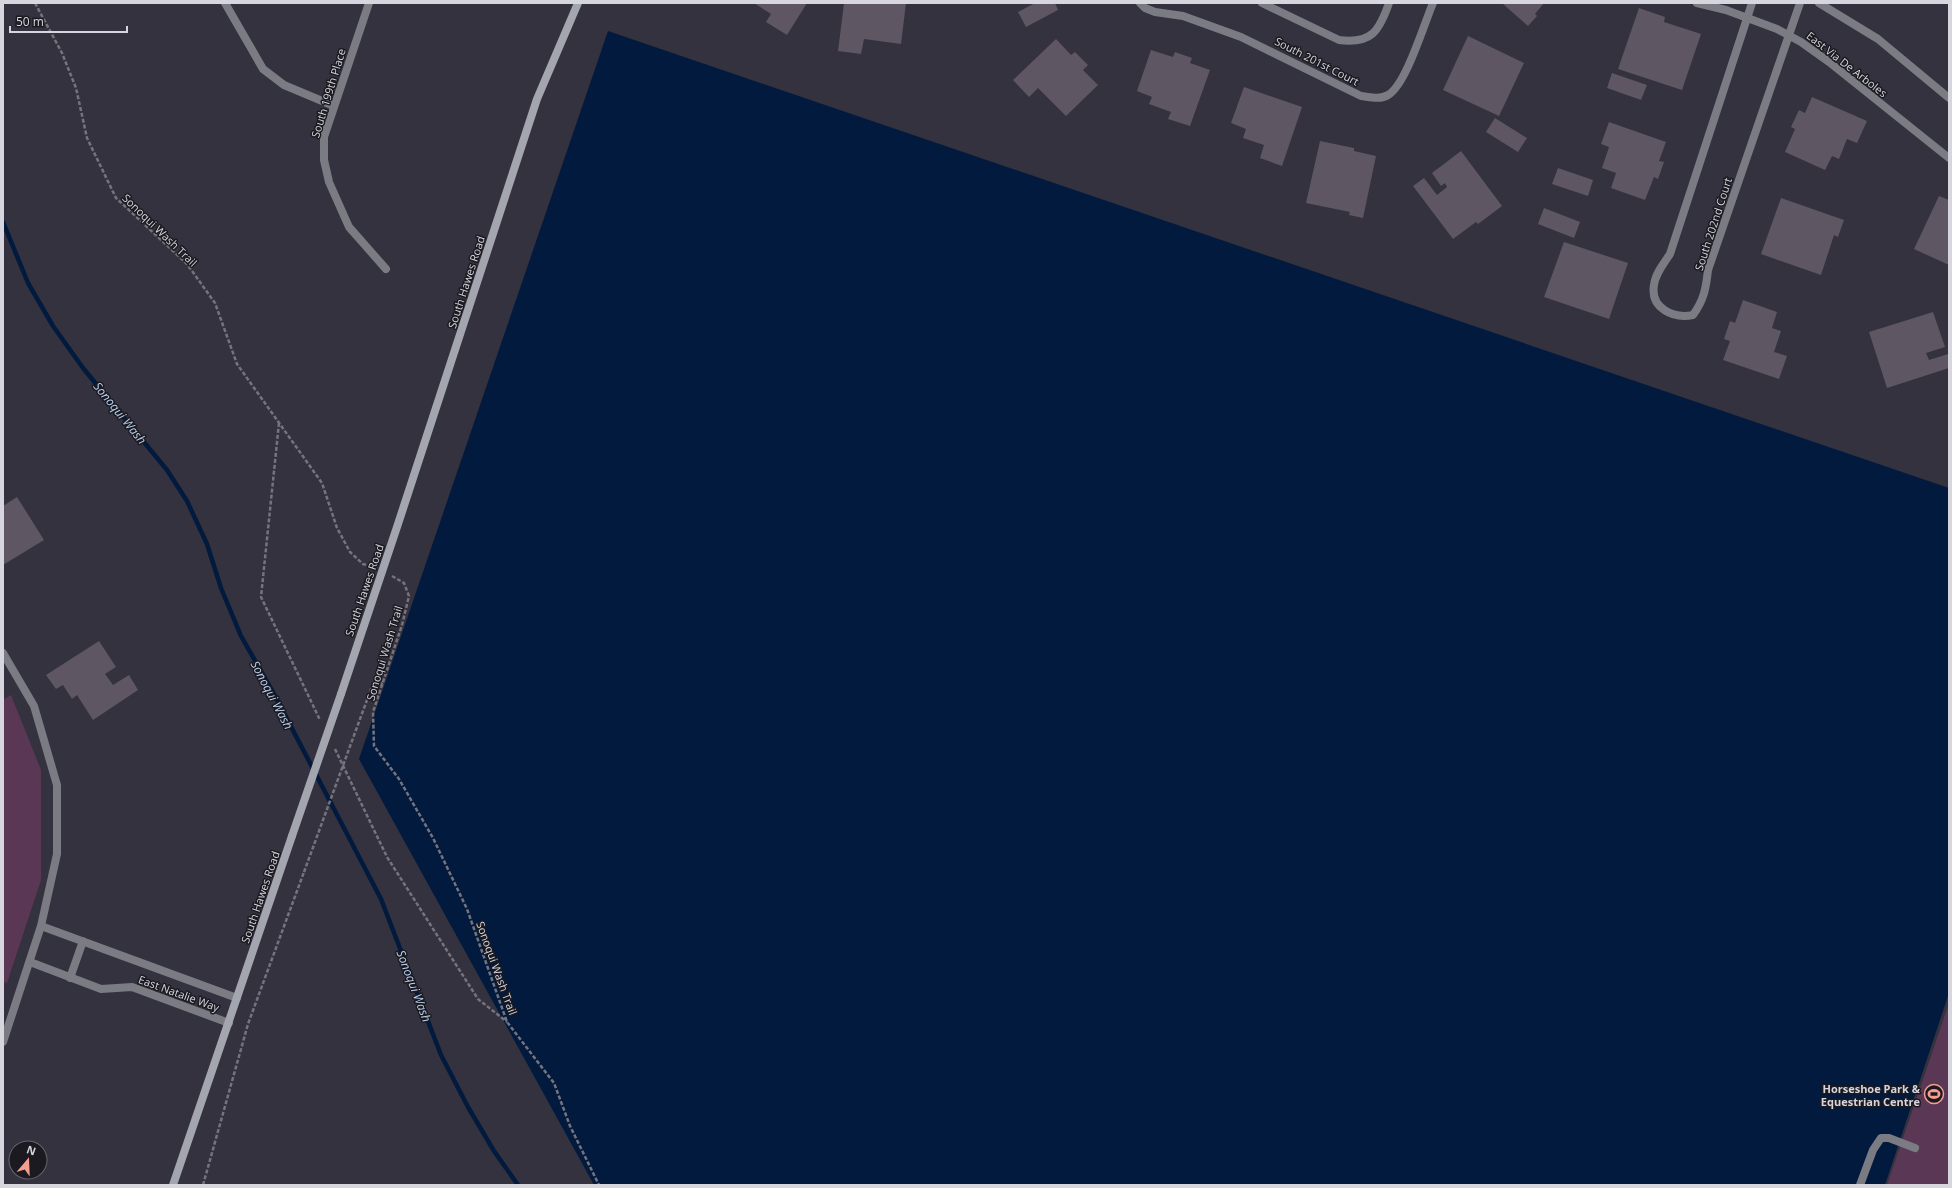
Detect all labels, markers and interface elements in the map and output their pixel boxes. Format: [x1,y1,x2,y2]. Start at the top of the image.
scale bar [10,8,127,34]
text: 50 m [16,13,44,30]
street label: East Via De Arboles [1804,28,1890,100]
street label: South 201st Court [1272,33,1362,89]
street label: South 199th Place [307,47,349,139]
street label: South 202nd Court [1691,176,1735,272]
street label: Sonoqui Wash Trail [119,190,201,270]
street label: South Hawes Road [444,234,488,330]
water label: Sonoqui Wash [90,378,150,448]
street label: South Hawes Road [341,542,387,638]
street label: Sonoqui Wash Trail [362,604,406,702]
water label: Sonoqui Wash [247,658,297,732]
street label: South Hawes Road [237,849,283,945]
street label: Sonoqui Wash Trail [473,919,521,1017]
water label: Sonoqui Wash [393,948,436,1024]
street label: East Natalie Way [136,971,222,1015]
place label: Horseshoe Park & Equestrian Centre [1821,1081,1921,1109]
sports icon: Horseshoe Park & Equestrian Centre [1923,1083,1945,1105]
north arrow [8,1140,48,1180]
text: N [25,1142,38,1159]

